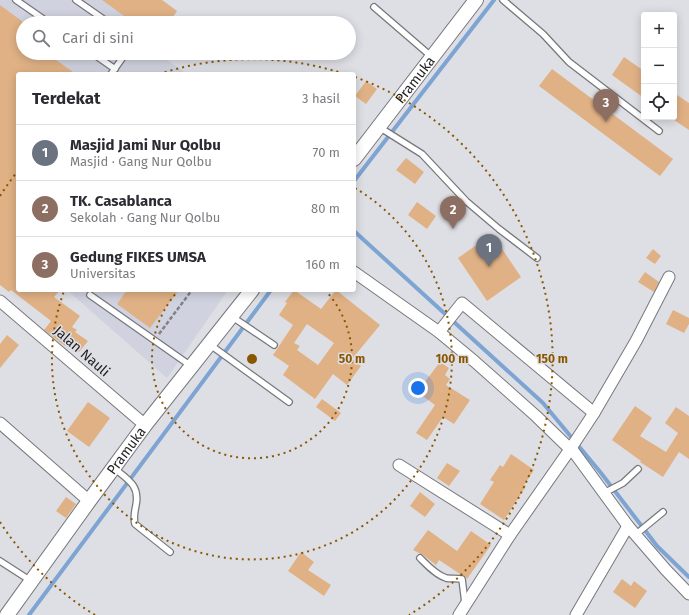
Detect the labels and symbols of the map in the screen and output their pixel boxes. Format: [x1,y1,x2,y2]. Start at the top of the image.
street label: Pramuka [392,53,439,107]
pin: 3 [593,89,619,122]
pin: 2 [440,196,466,229]
pin: 1 [476,234,502,267]
street label: Jalan Nauli [50,322,113,380]
centre of rings [245,352,259,366]
text: 50 m [339,352,365,366]
text: 100 m [436,352,468,366]
text: 150 m [536,352,568,366]
your location [408,378,428,398]
street label: Pramuka [103,424,150,478]

